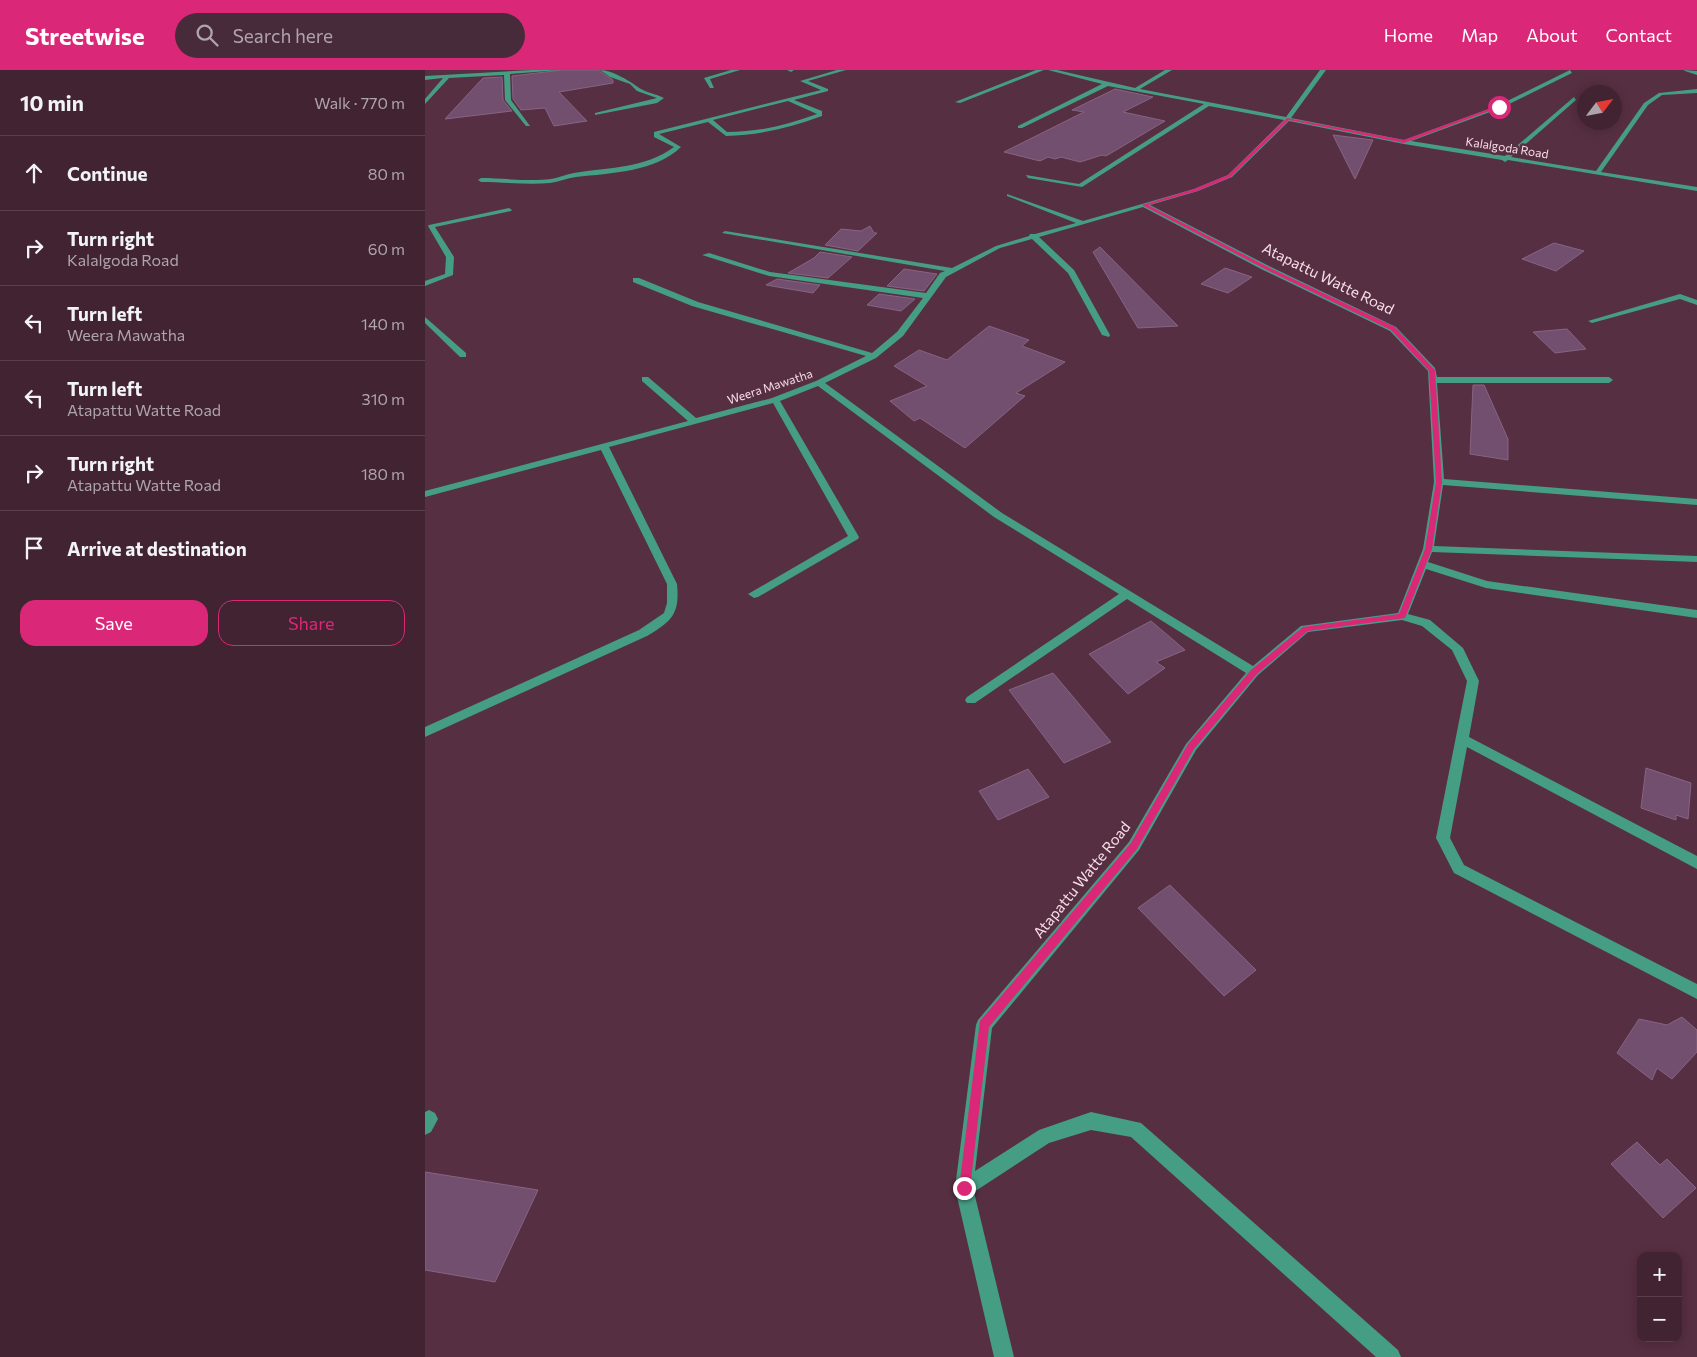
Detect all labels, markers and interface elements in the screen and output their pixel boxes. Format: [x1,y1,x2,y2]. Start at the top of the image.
search box [175,13,525,58]
text: Streetwise [25,21,145,50]
icon: search [193,21,221,49]
text: Search here [233,24,333,47]
text: Home [1384,24,1433,46]
text: Map [1461,24,1498,46]
text: About [1526,24,1578,46]
text: Contact [1606,24,1672,46]
north arrow [1577,85,1622,130]
text: 10 min [20,90,84,115]
text: Walk · 770 m [314,93,405,112]
route start [1488,96,1511,119]
street label: Kalalgoda Road [1465,134,1550,160]
icon: ahead [20,159,48,187]
text: Continue [67,162,147,185]
text: 80 m [368,164,405,183]
text: Turn right [67,227,154,250]
icon: right [20,234,48,262]
street label: Atapattu Watte Road [1260,238,1397,318]
text: 60 m [368,239,405,258]
text: Kalalgoda Road [67,250,179,269]
text: Turn left [67,302,142,325]
icon: left [20,309,48,337]
text: 140 m [361,314,405,333]
text: Weera Mawatha [67,325,185,344]
street label: Weera Mawatha [725,366,814,406]
text: Turn left [67,377,142,400]
icon: left [20,384,48,412]
text: 310 m [362,389,405,408]
text: Atapattu Watte Road [67,400,221,419]
text: Turn right [67,452,154,475]
icon: right [20,459,48,487]
text: 180 m [361,464,405,483]
text: Atapattu Watte Road [67,475,221,494]
icon: arrive [20,534,48,562]
text: Arrive at destination [67,537,247,560]
button: Save [20,600,208,646]
button: Share [218,600,405,646]
street label: Atapattu Watte Road [1029,818,1134,941]
route end [953,1177,976,1200]
map controls [1637,1252,1682,1342]
button: + [1637,1252,1682,1297]
button: − [1637,1297,1682,1342]

